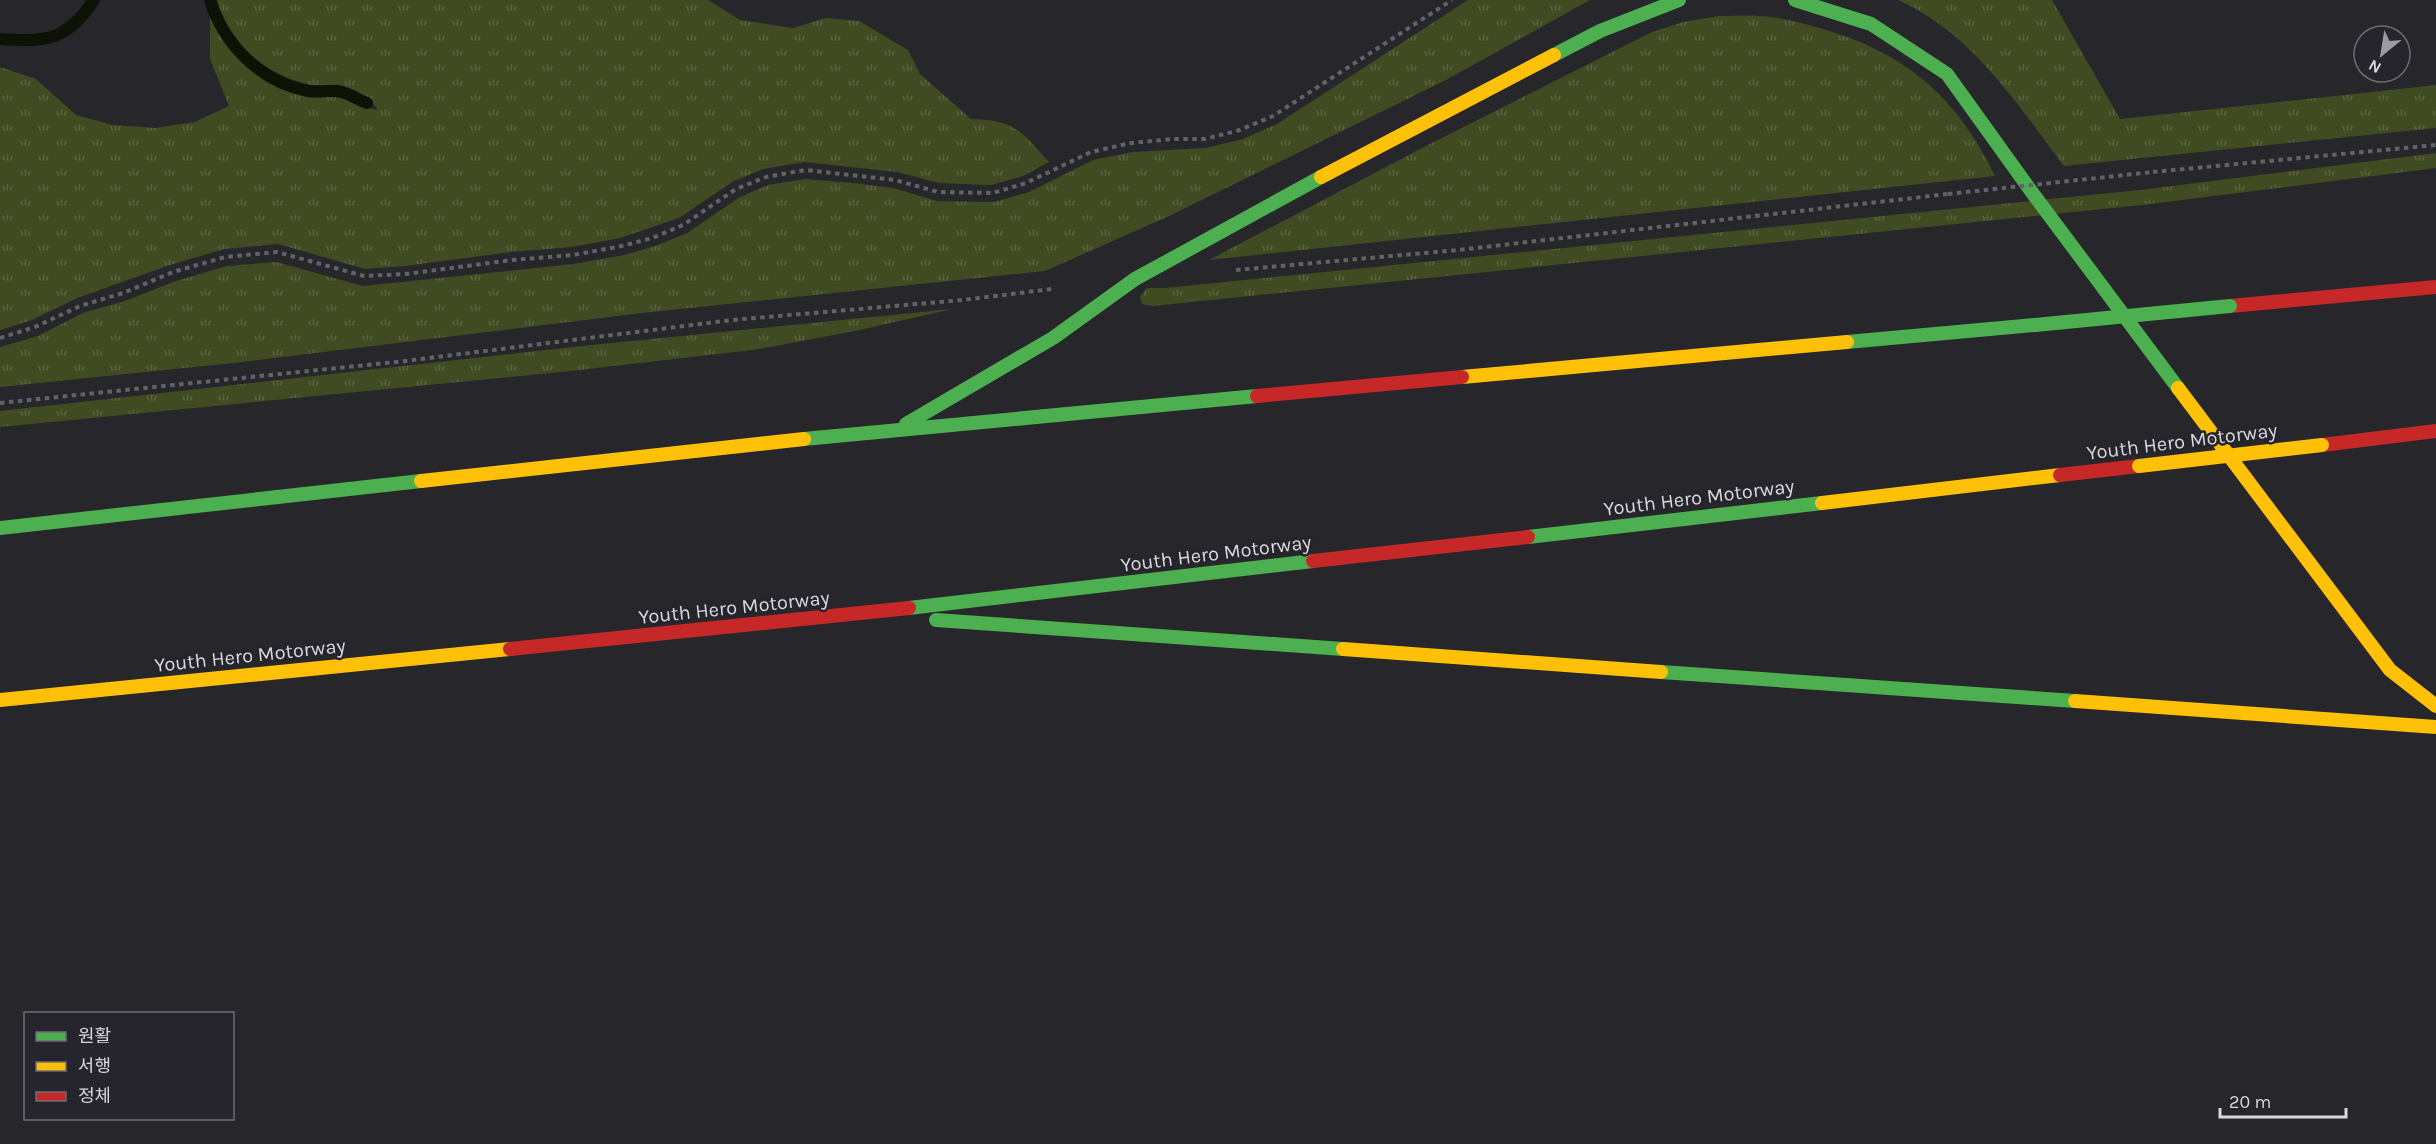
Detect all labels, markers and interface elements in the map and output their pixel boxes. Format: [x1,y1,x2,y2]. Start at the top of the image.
north arrow [2352,24,2412,84]
text: N [2365,55,2384,78]
street label: Youth Hero Motorway [2085,418,2279,465]
street label: Youth Hero Motorway [1602,474,1796,521]
street label: Youth Hero Motorway [1119,530,1313,577]
street label: Youth Hero Motorway [637,586,831,629]
street label: Youth Hero Motorway [153,634,347,677]
legend [24,1012,234,1120]
text: 원활 [78,1025,111,1047]
text: 서행 [78,1055,111,1077]
scale bar [2220,1081,2346,1119]
text: 정체 [78,1085,111,1107]
text: 20 m [2229,1091,2271,1113]

